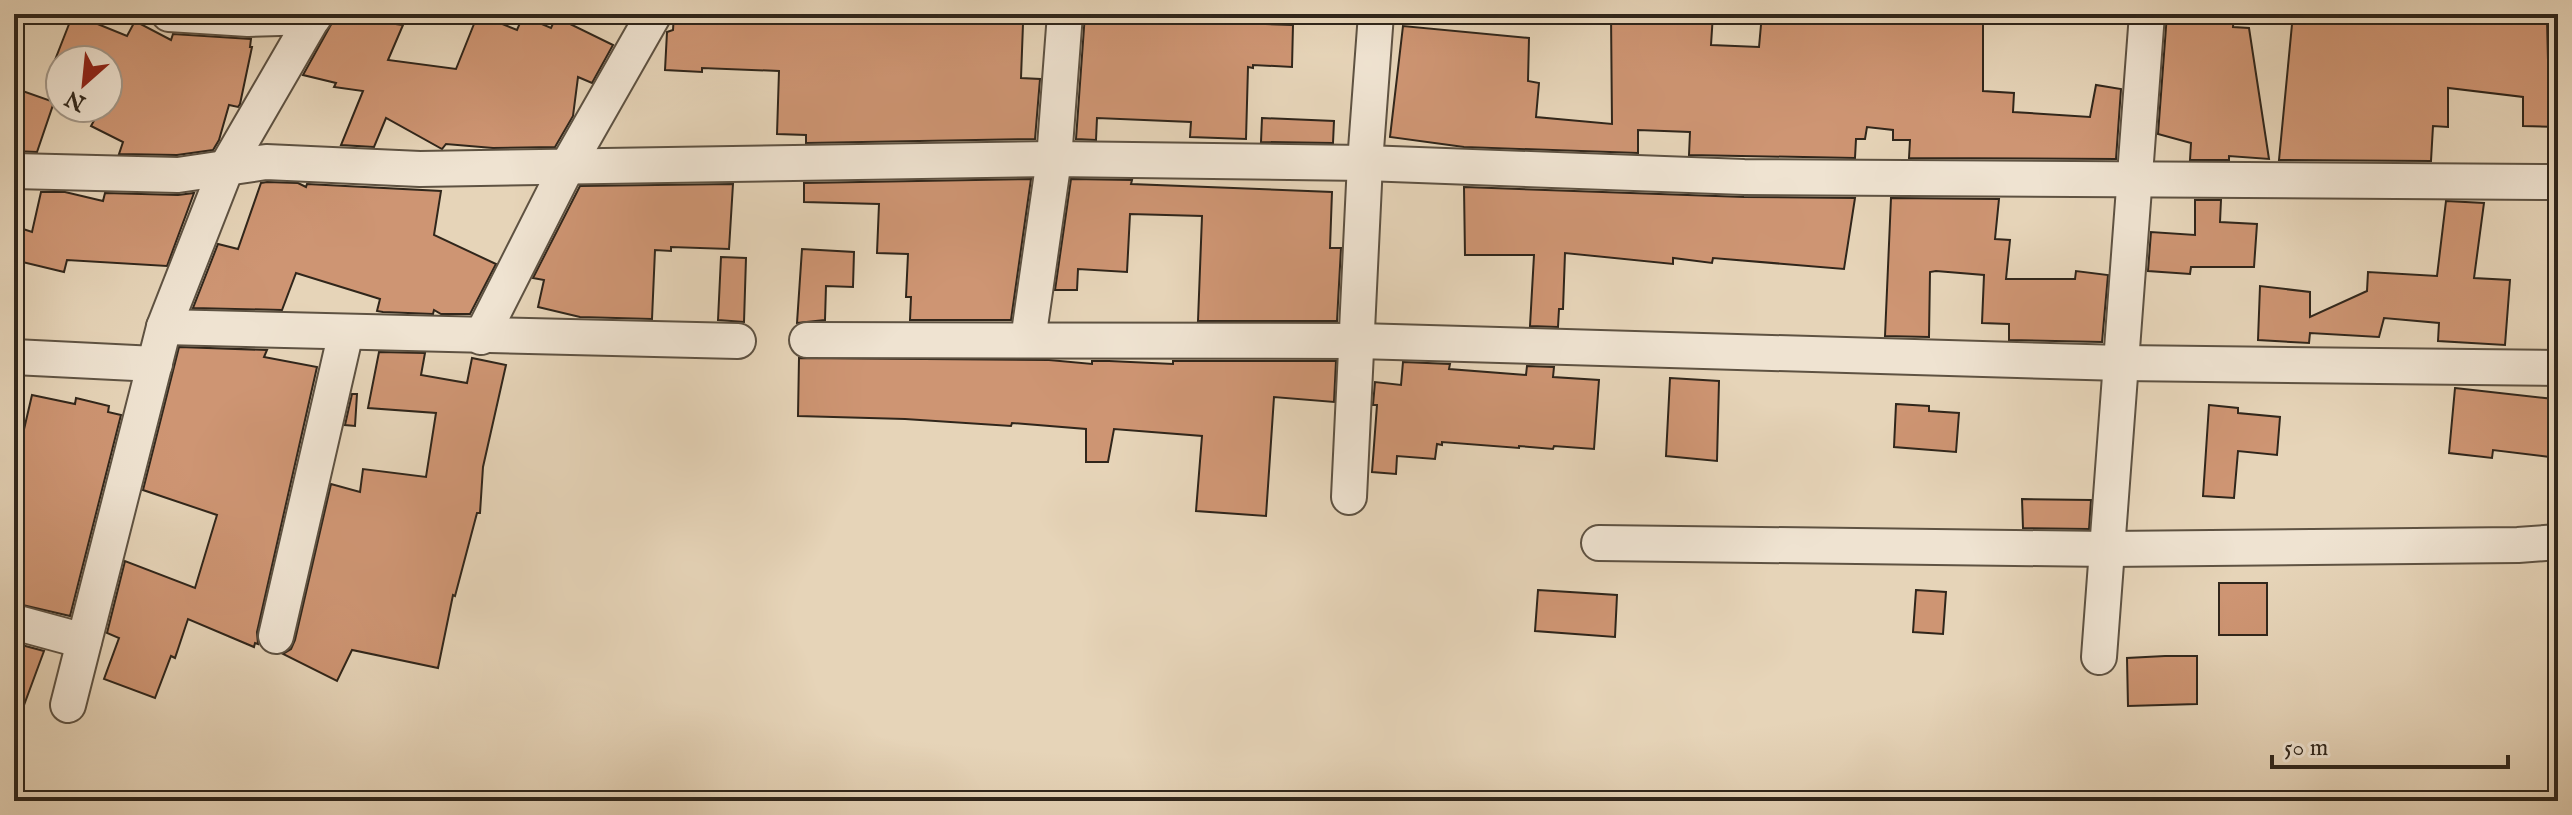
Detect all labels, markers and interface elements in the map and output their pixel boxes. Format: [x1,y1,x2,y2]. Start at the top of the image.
north arrow [44,44,124,124]
text: N [61,83,92,117]
scale bar [2272,719,2508,769]
text: 50 m [2284,733,2328,764]

